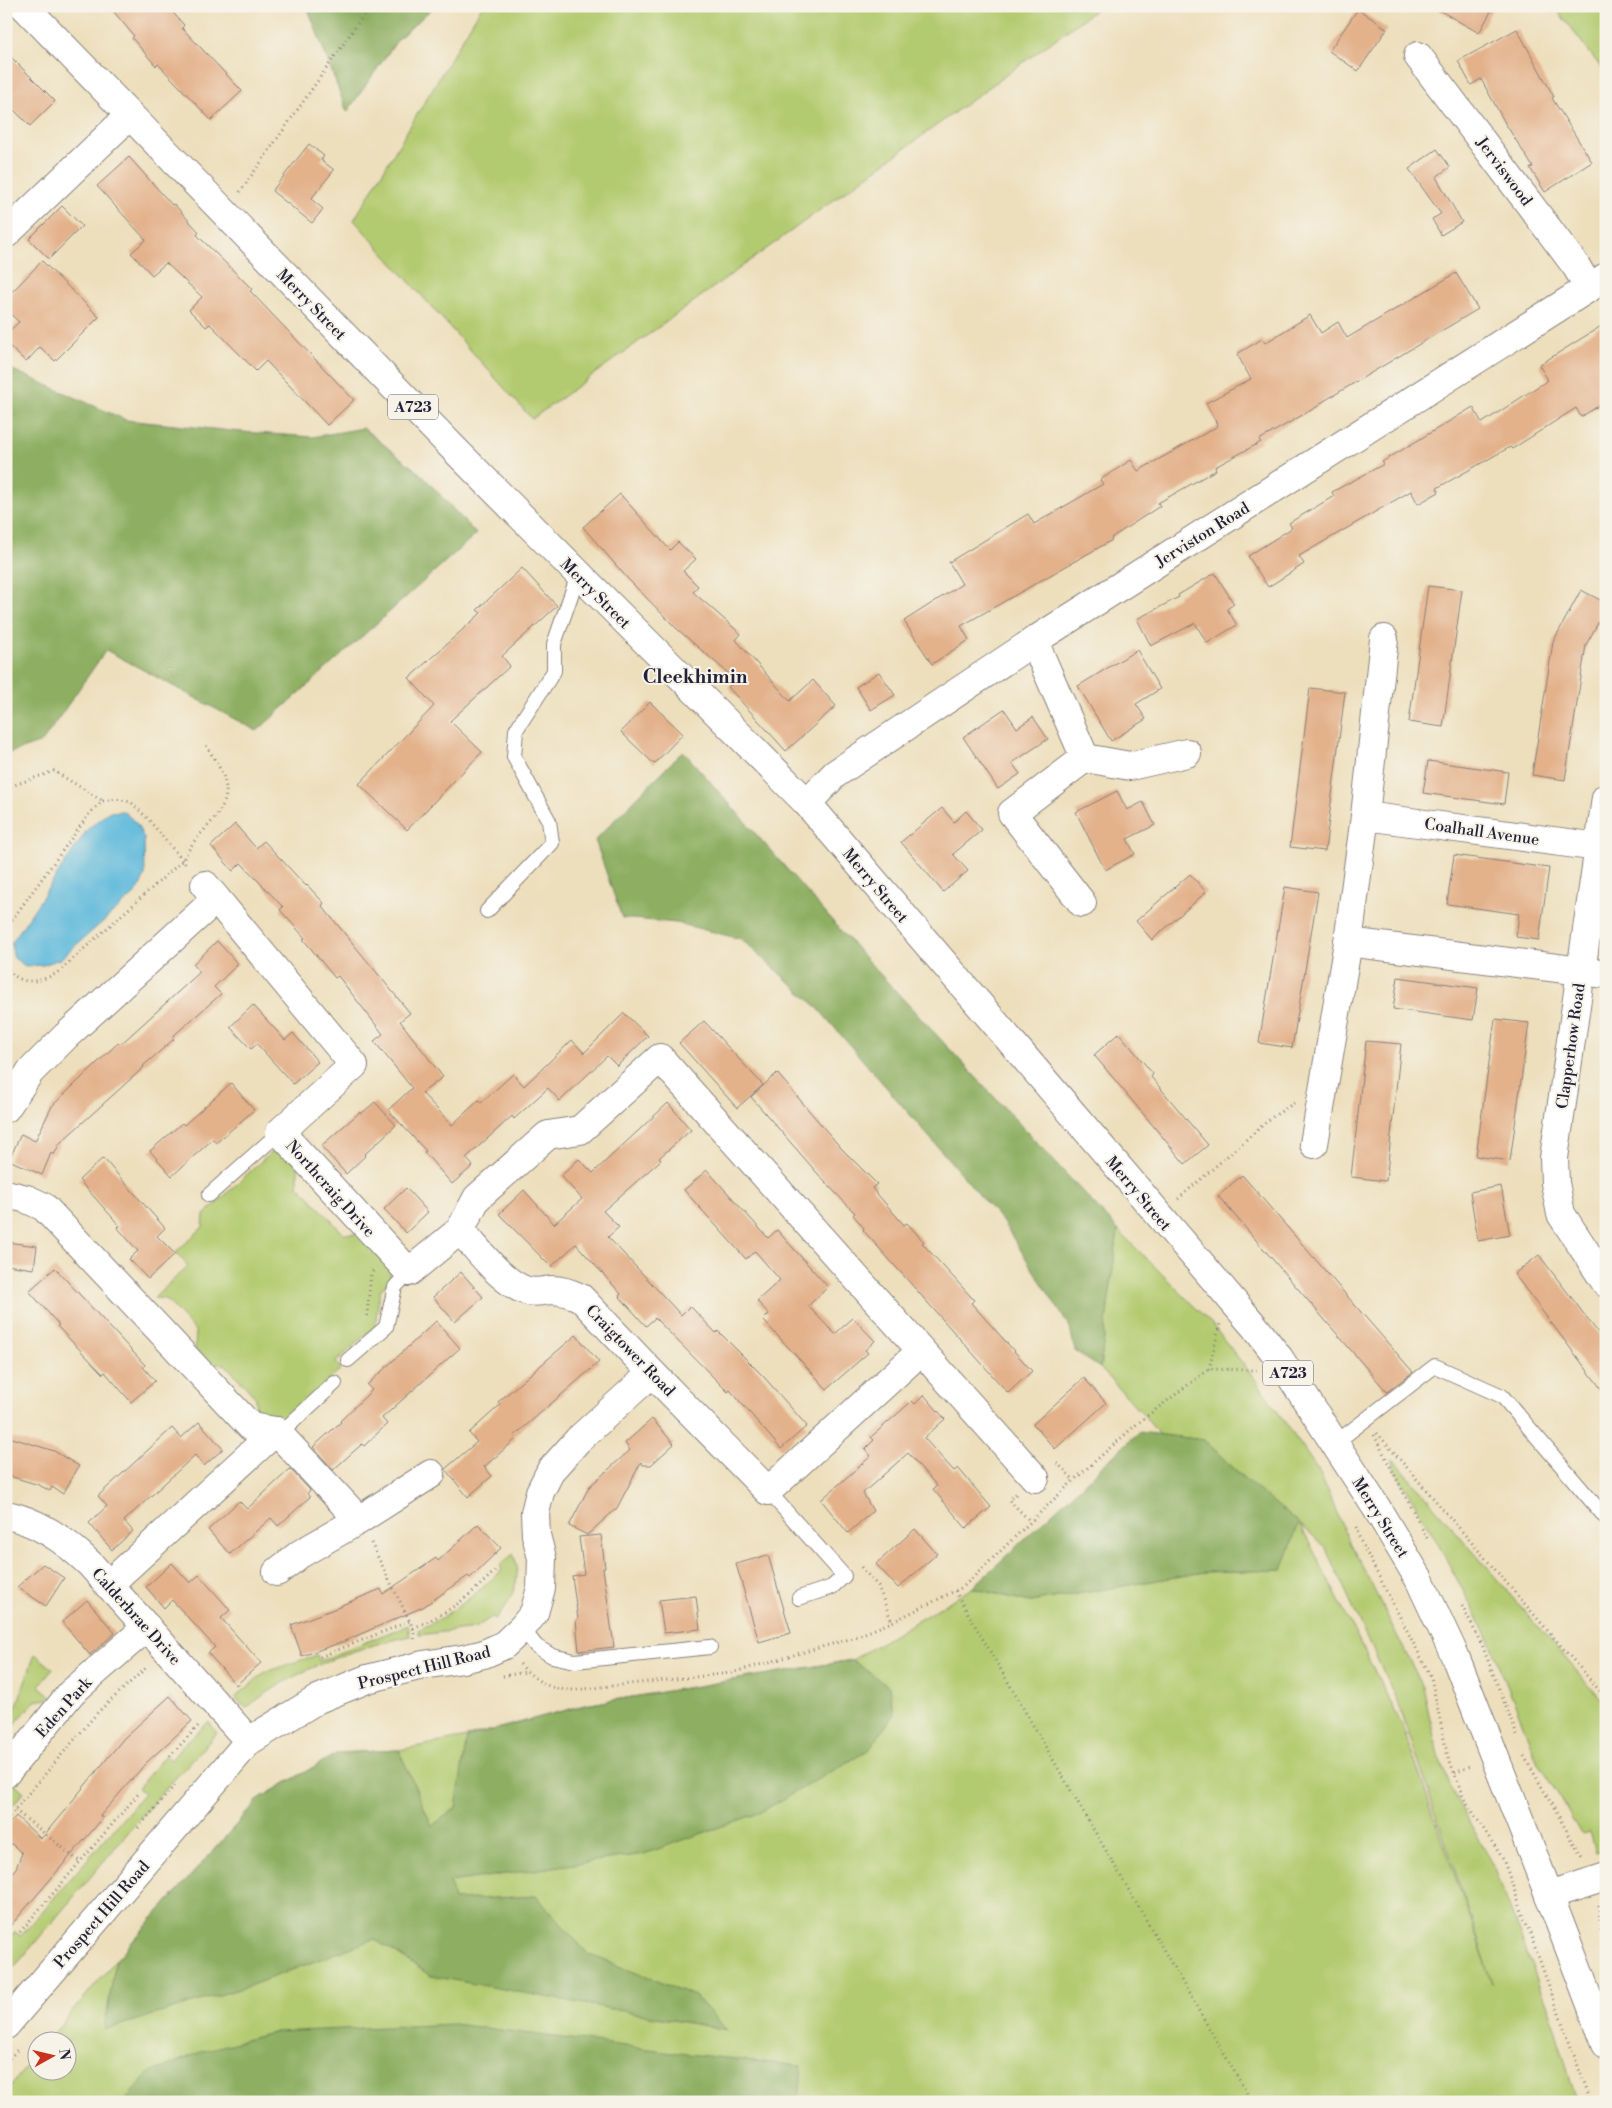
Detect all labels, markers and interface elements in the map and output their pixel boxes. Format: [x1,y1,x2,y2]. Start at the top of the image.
street label: Jerviswood [1471,132,1537,210]
street label: Merry Street [272,265,350,345]
road number: A723 [388,394,438,420]
street label: Jerviston Road [1151,498,1253,572]
street label: Merry Street [556,554,635,633]
district label: Cleekhimin [643,665,748,689]
street label: Coalhall Avenue [1423,814,1541,850]
street label: Merry Street [838,844,913,927]
street label: Clapperhow Road [1552,982,1590,1110]
street label: Northcraig Drive [281,1136,379,1241]
street label: Merry Street [1101,1152,1176,1235]
street label: Craigtower Road [581,1301,679,1401]
road number: A723 [1263,1360,1313,1386]
street label: Merry Street [1347,1473,1413,1562]
street label: Calderbrae Drive [87,1564,185,1669]
street label: Prospect Hill Road [356,1642,493,1694]
street label: Eden Park [31,1672,97,1742]
street label: Prospect Hill Road [50,1857,154,1973]
north arrow [28,2030,78,2080]
text: N [54,2048,74,2061]

